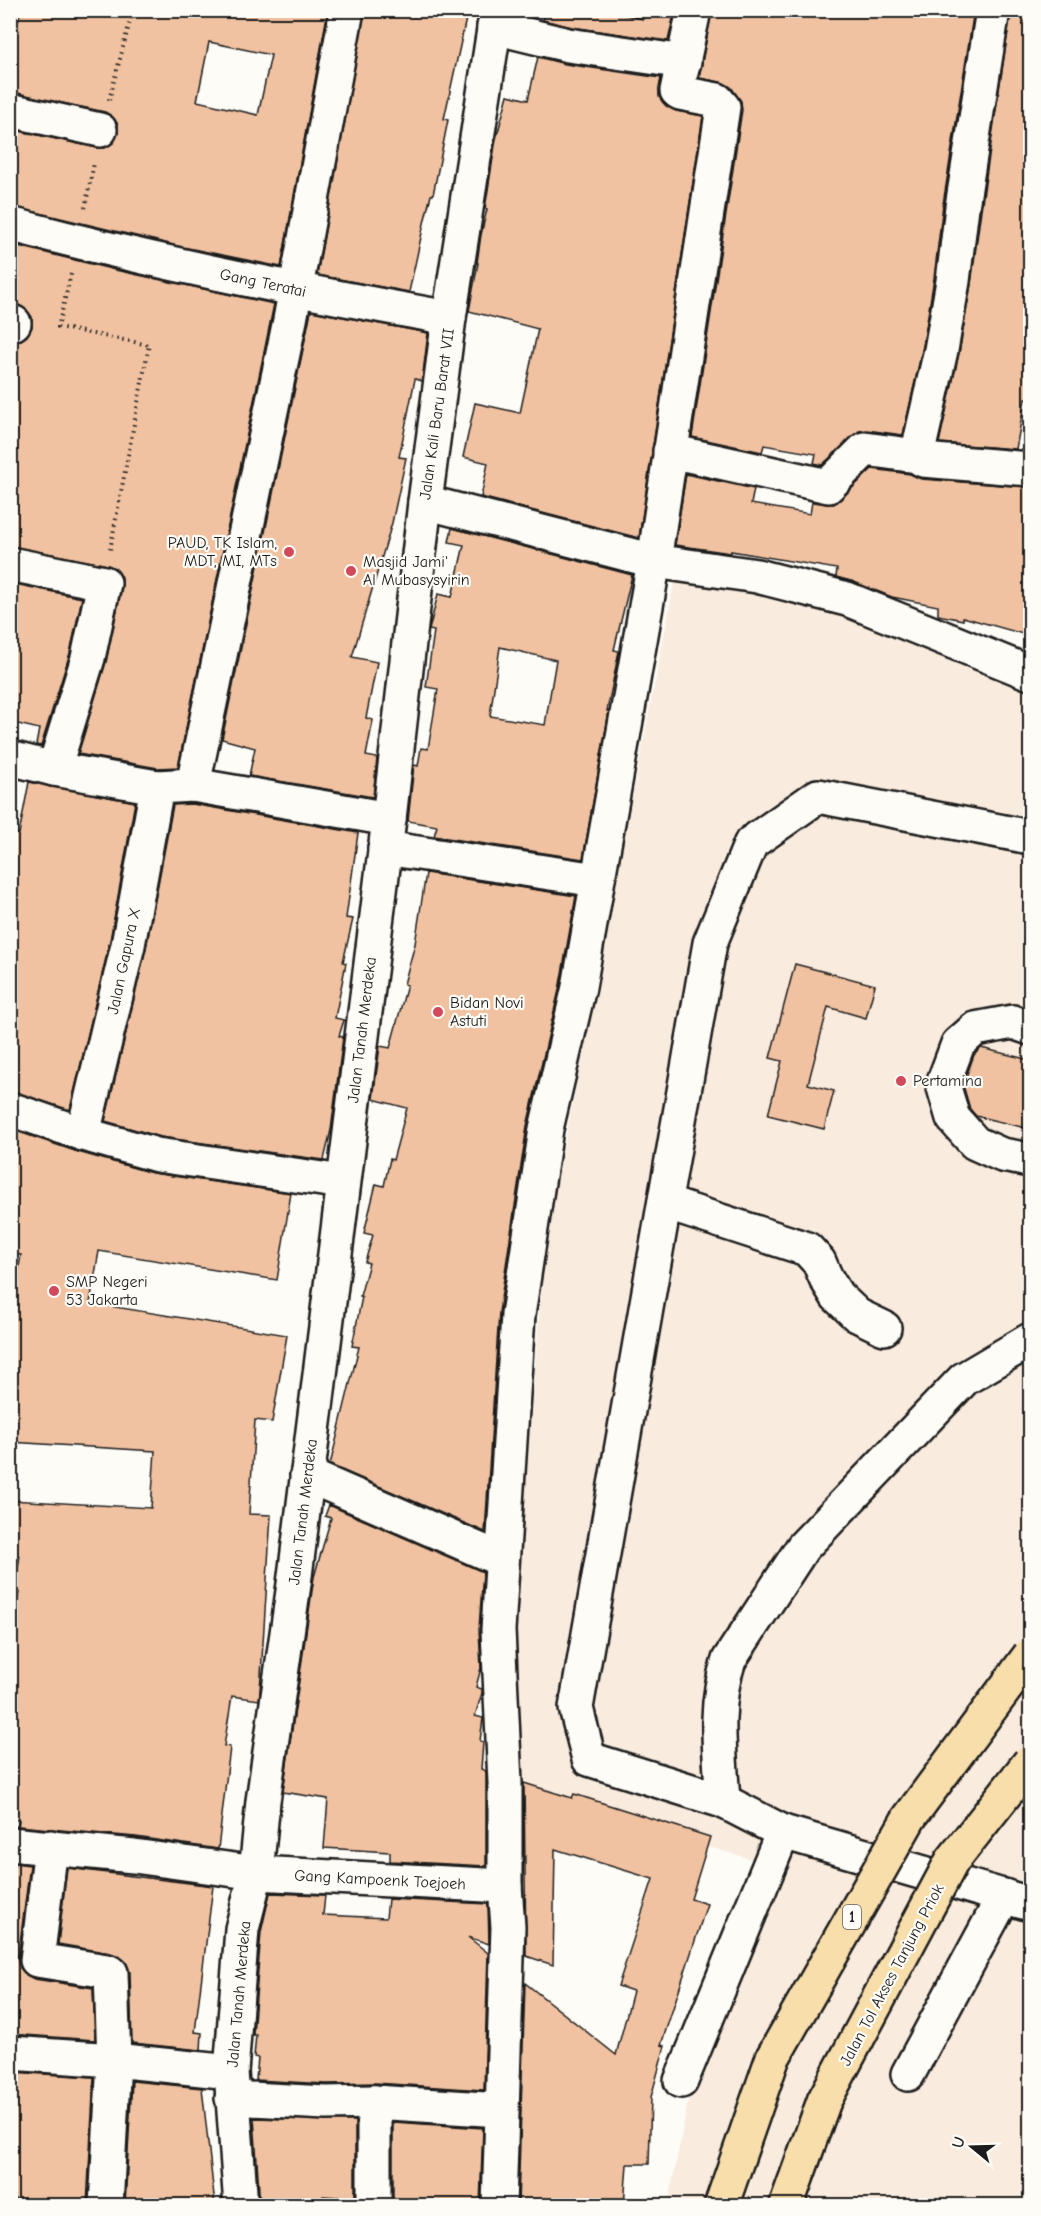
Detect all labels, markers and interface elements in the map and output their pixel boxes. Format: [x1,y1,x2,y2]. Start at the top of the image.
street label: Gang Teratai [218,265,308,301]
street label: Jalan Kali Baru Barat VII [416,327,458,501]
place label: PAUD, TK Islam, MDT, MI, MTs [168,534,277,570]
marker: PAUD, TK Islam, MDT, MI, MTs [282,545,296,559]
place label: Masjid Jami' Al Mubasysyirin [363,553,470,589]
marker: Masjid Jami' Al Mubasysyirin [344,564,358,578]
street label: Jalan Gapura X [104,906,144,1016]
street label: Jalan Tanah Merdeka [344,956,380,1104]
place label: Bidan Novi Astuti [450,994,524,1030]
marker: Bidan Novi Astuti [431,1005,445,1019]
place label: Pertamina [913,1072,982,1090]
marker: Pertamina [894,1074,908,1088]
place label: SMP Negeri 53 Jakarta [66,1273,148,1309]
marker: SMP Negeri 53 Jakarta [47,1284,61,1298]
street label: Jalan Tanah Merdeka [285,1438,321,1586]
street label: Gang Kampoenk Toejoeh [294,1867,466,1893]
street label: Jalan Tol Akses Tanjung Priok [836,1881,948,2069]
road number: 1 [843,1905,861,1929]
street label: Jalan Tanah Merdeka [224,1920,254,2068]
north arrow [942,2117,1002,2177]
text: U [949,2134,969,2150]

